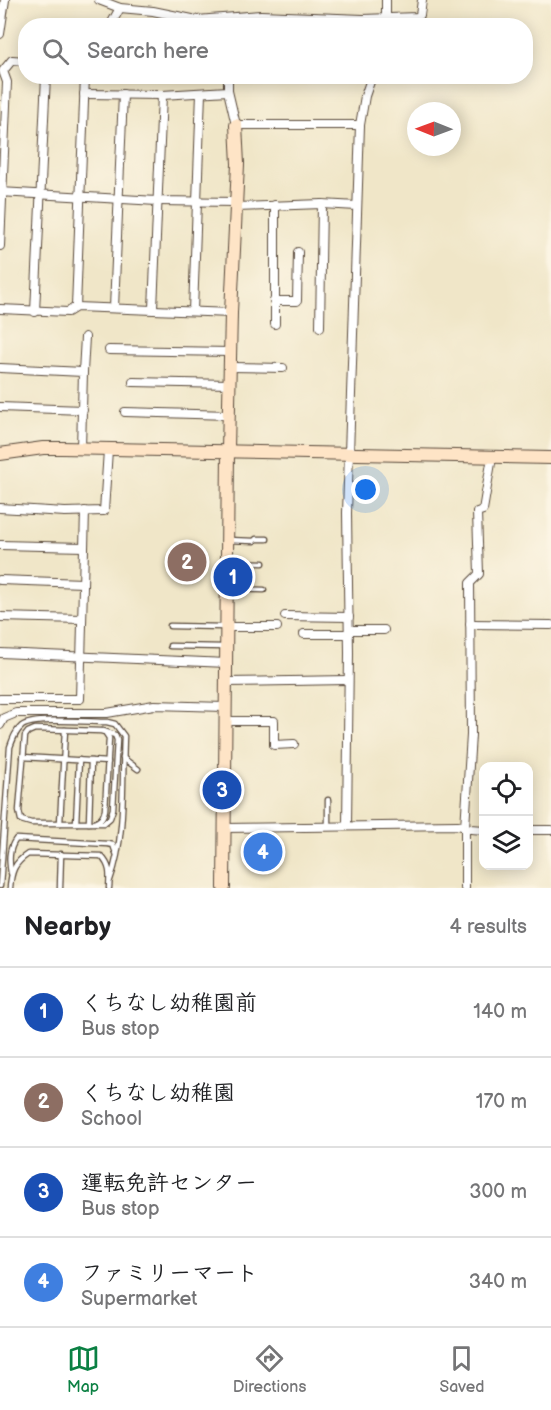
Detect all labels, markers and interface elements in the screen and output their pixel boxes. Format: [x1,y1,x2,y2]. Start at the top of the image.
search box [18,18,533,84]
icon: search [39,35,72,68]
text: Search here [87,38,209,65]
north arrow [407,102,461,156]
your location [351,475,380,504]
pin: 2 [168,540,207,584]
pin: 1 [214,554,252,600]
map controls [479,762,533,870]
button: locate [479,762,533,816]
pin: 3 [202,768,242,812]
button: layers [479,816,533,870]
pin: 4 [244,830,282,874]
text: Nearby [24,912,111,943]
text: 4 results [449,915,527,939]
text: くちなし幼稚園前 [81,990,257,1017]
text: 1 [39,1000,48,1024]
text: 140 m [473,1000,527,1024]
text: Bus stop [81,1017,160,1041]
text: くちなし幼稚園 [81,1080,235,1107]
text: 2 [38,1090,49,1114]
text: 170 m [476,1090,527,1114]
text: School [81,1107,142,1131]
text: 運転免許センター [81,1170,257,1197]
text: 3 [38,1180,49,1204]
text: 300 m [469,1180,527,1204]
text: Bus stop [81,1197,160,1221]
text: ファミリーマート [81,1260,258,1287]
text: 4 [38,1270,49,1294]
text: 340 m [469,1270,527,1294]
text: Supermarket [81,1287,197,1311]
tab: Map [67,1342,100,1397]
tab: Directions [233,1342,306,1397]
tab: Saved [439,1342,484,1397]

